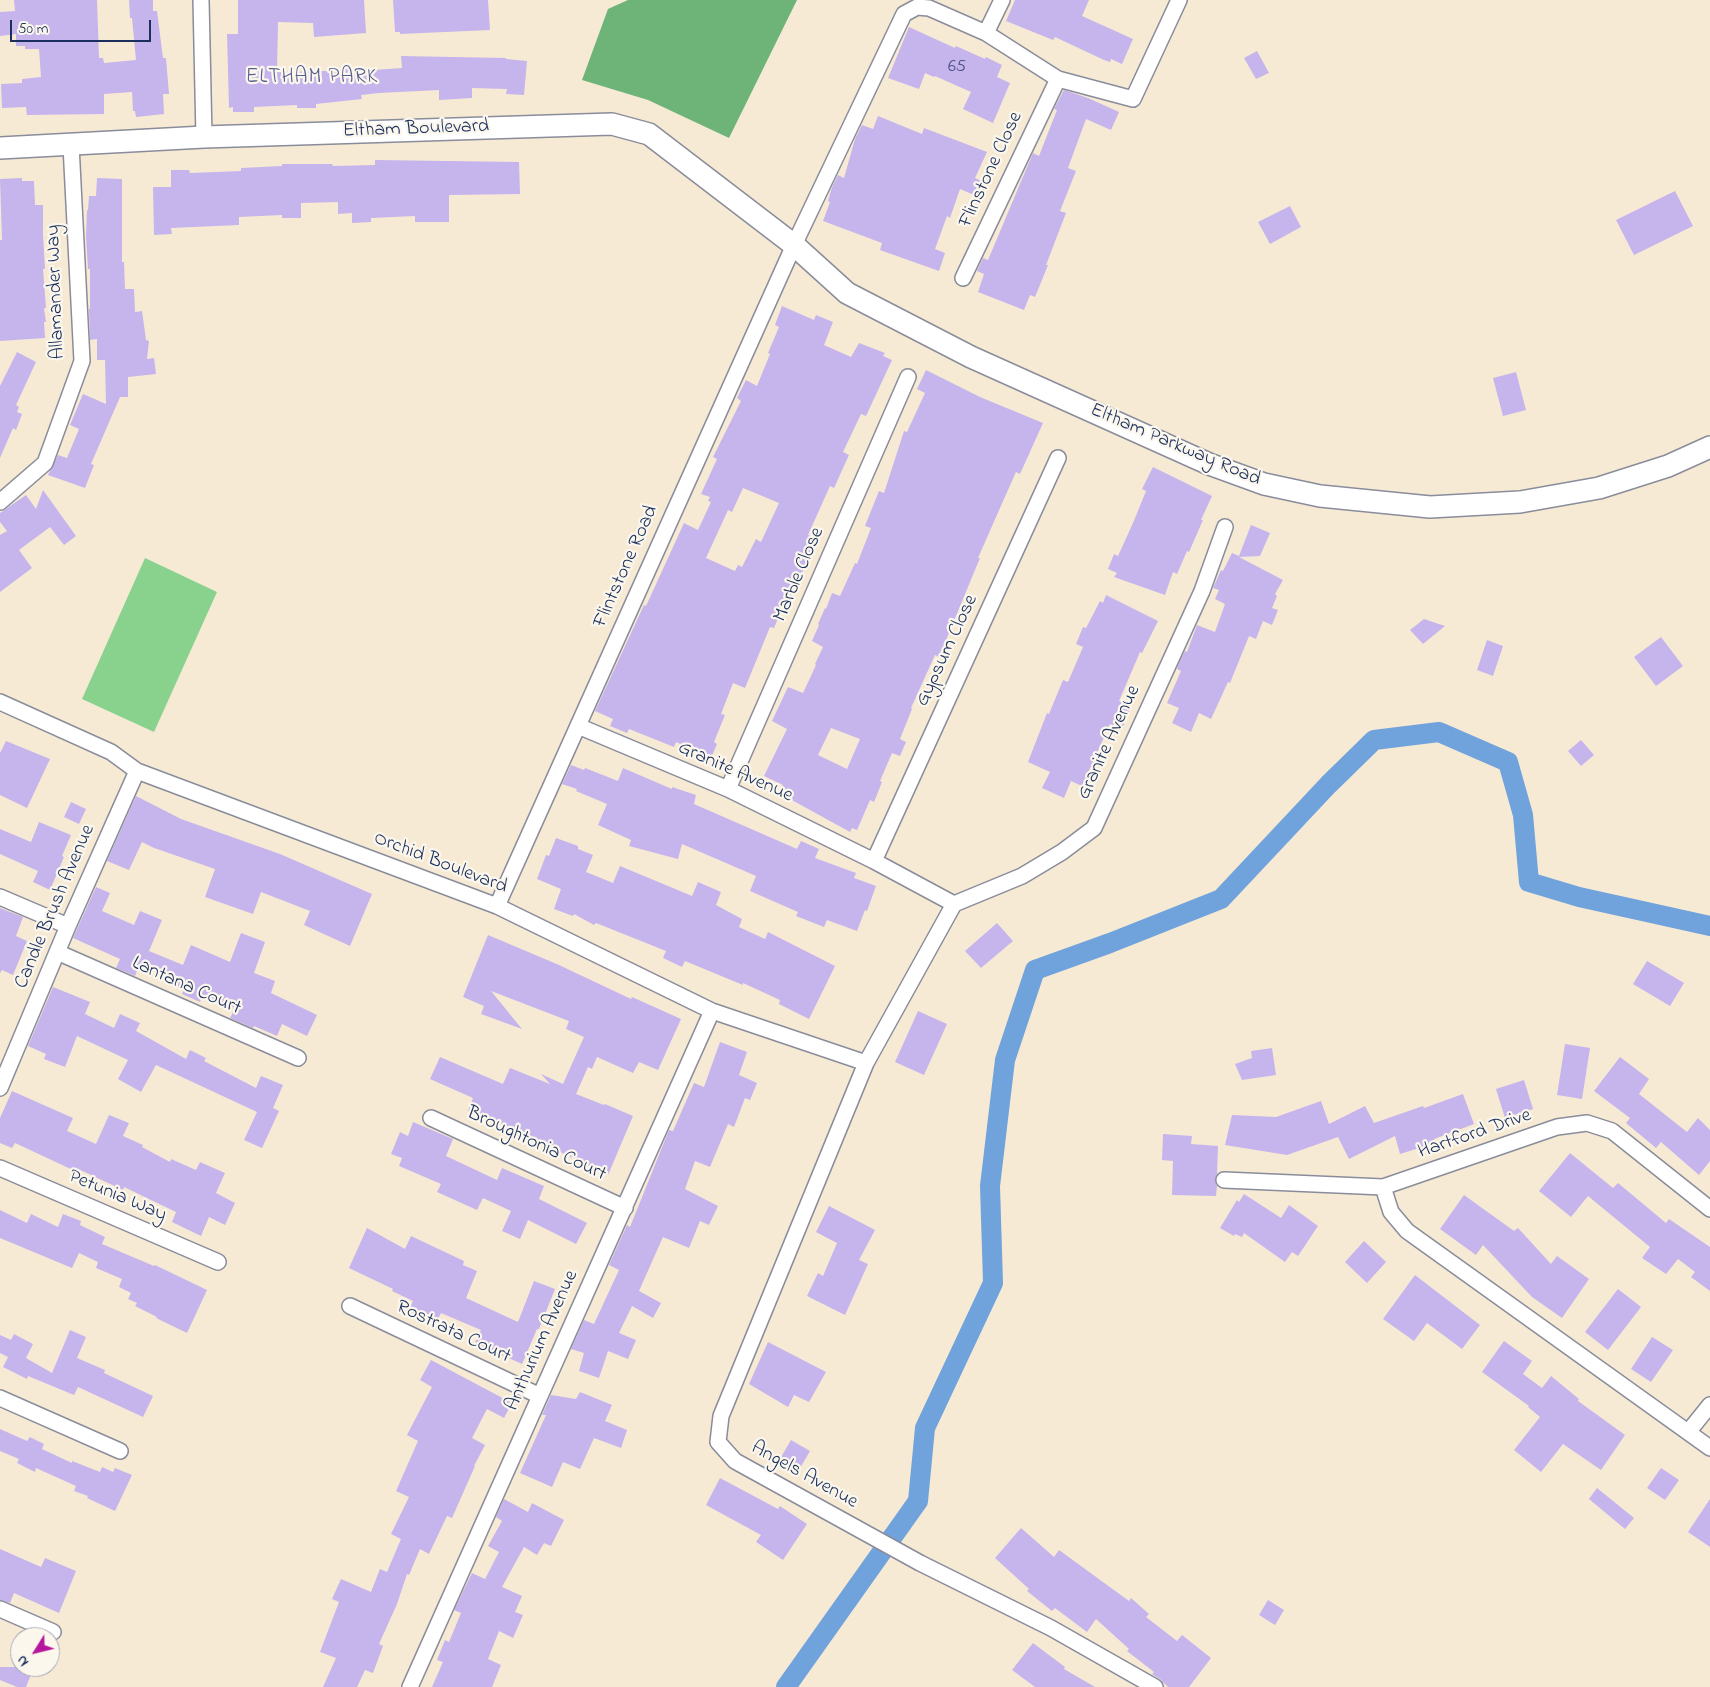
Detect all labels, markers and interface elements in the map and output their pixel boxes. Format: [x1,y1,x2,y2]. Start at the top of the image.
scale bar [12,10,154,42]
text: 50 m [18,18,48,40]
house number: 65 [948,57,966,79]
district label: ELTHAM PARK [244,66,380,92]
street label: Flinstone Close [955,108,1029,232]
street label: Eltham Boulevard [342,115,490,145]
street label: Allamander Way [43,224,71,360]
street label: Eltham Parkway Road [1086,399,1264,493]
street label: Flintstone Road [589,502,665,632]
street label: Marble Close [769,524,831,626]
street label: Gypsum Close [912,591,984,711]
street label: Granite Avenue [1073,682,1147,804]
street label: Granite Avenue [674,737,796,809]
street label: Candle Brush Avenue [11,821,101,993]
street label: Orchid Boulevard [370,828,510,900]
street label: Lantana Court [128,952,244,1022]
street label: Broughtonia Court [462,1102,610,1188]
street label: Hartford Drive [1415,1104,1535,1166]
street label: Petunia Way [64,1166,170,1228]
street label: Anthurium Avenue [501,1267,585,1415]
street label: Rostrata Court [392,1296,514,1370]
street label: Angels Avenue [746,1437,862,1515]
north arrow [10,1627,60,1677]
text: N [12,1651,35,1671]

